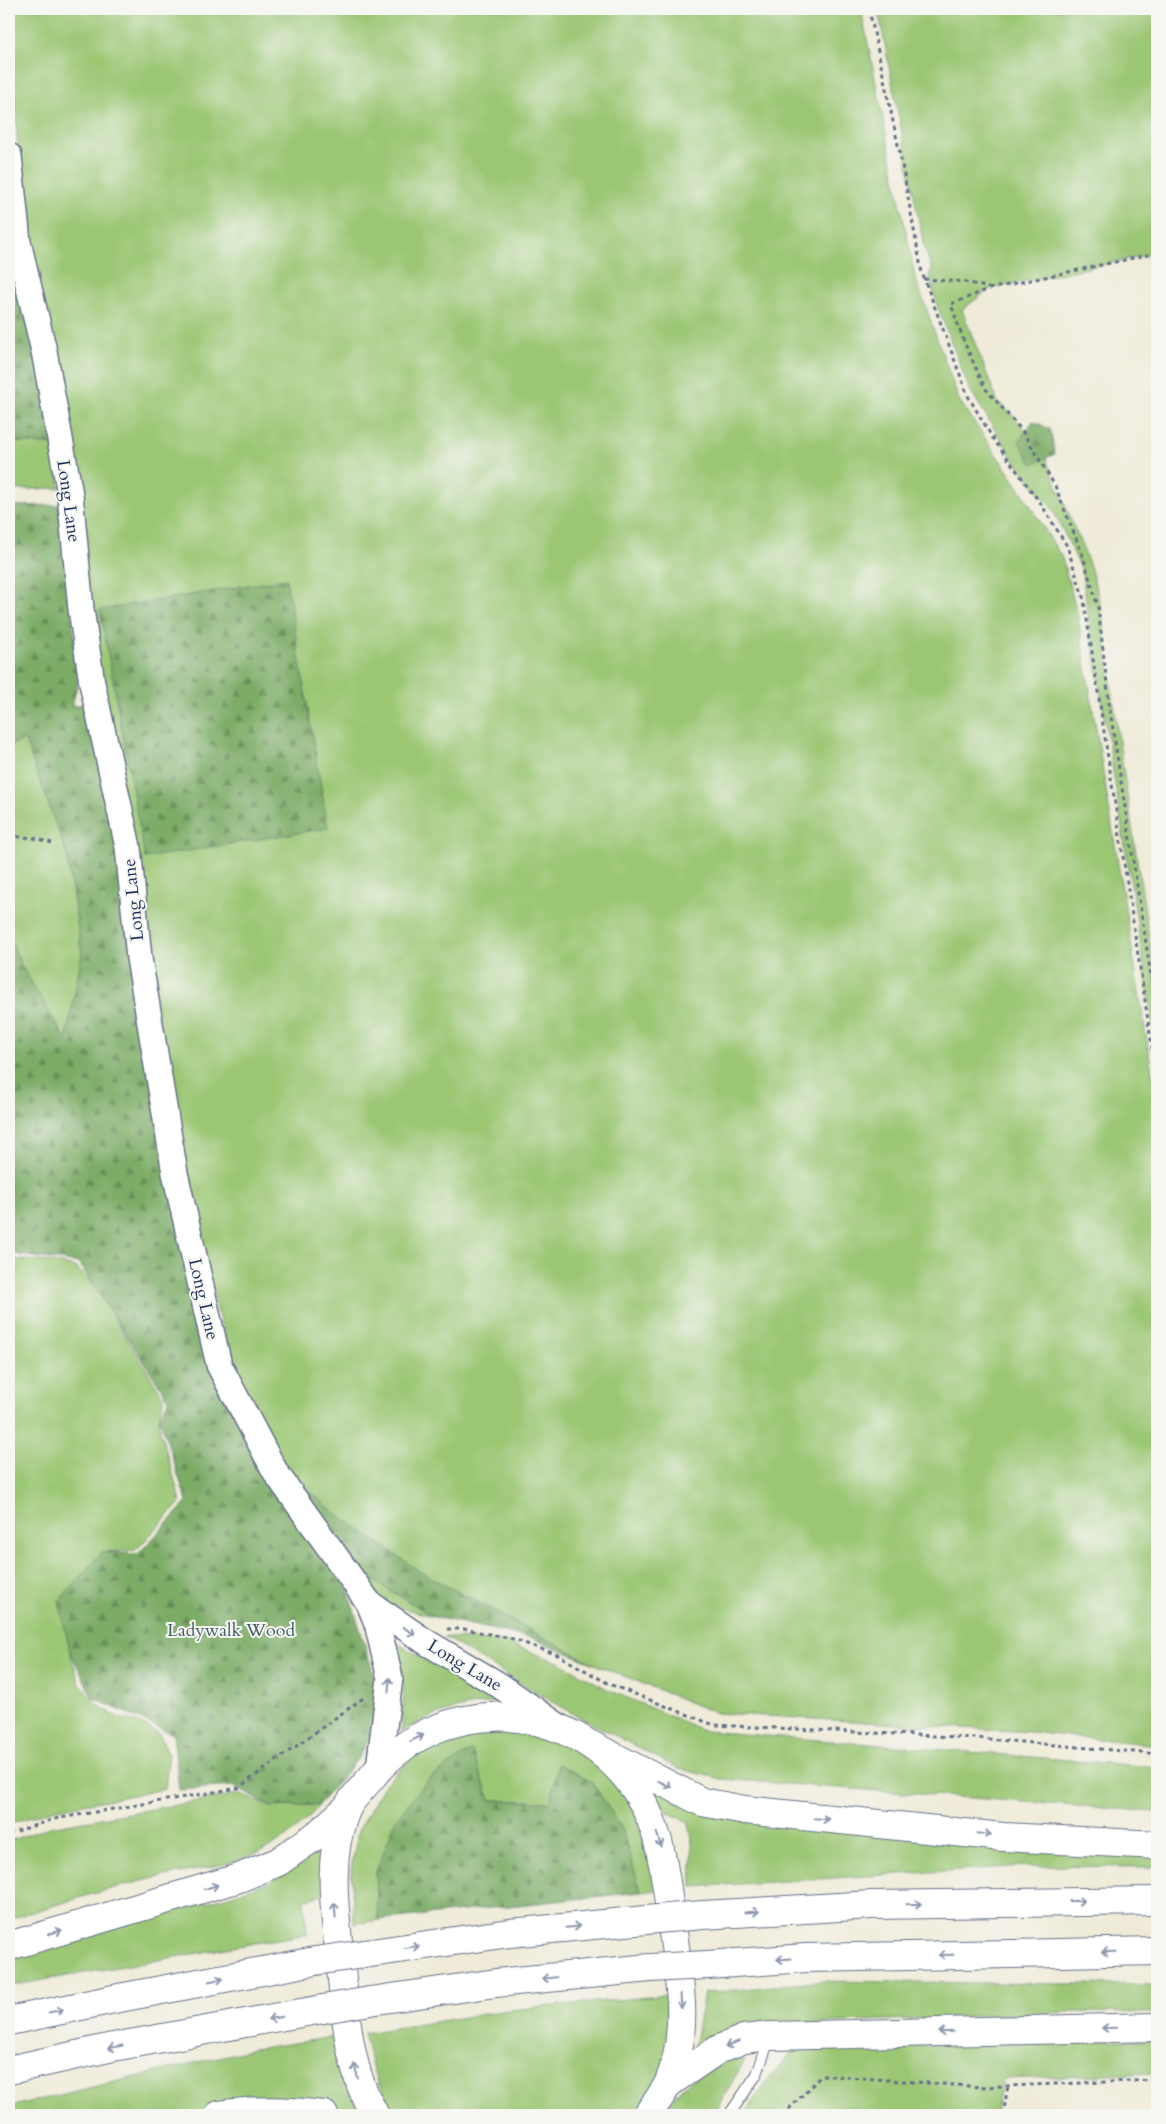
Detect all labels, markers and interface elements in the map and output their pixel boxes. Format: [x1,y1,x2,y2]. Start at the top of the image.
street label: Long Lane [50,458,87,544]
street label: Long Lane [117,857,150,942]
street label: Long Lane [182,1256,225,1342]
park label: Ladywalk Wood [167,1618,295,1643]
one-way arrow [402,1626,416,1636]
street label: Long Lane [423,1633,507,1697]
one-way arrow [384,1677,394,1693]
one-way arrow [409,1733,424,1742]
one-way arrow [657,1780,672,1789]
one-way arrow [814,1814,830,1823]
one-way arrow [975,1829,991,1839]
one-way arrow [655,1832,664,1848]
one-way arrow [203,1881,219,1891]
one-way arrow [1068,1896,1084,1906]
one-way arrow [906,1899,922,1908]
one-way arrow [330,1902,340,1918]
one-way arrow [744,1908,760,1917]
one-way arrow [565,1922,581,1932]
one-way arrow [47,1927,63,1937]
one-way arrow [404,1942,420,1952]
one-way arrow [1101,1947,1117,1957]
one-way arrow [938,1950,954,1960]
one-way arrow [776,1955,792,1964]
one-way arrow [541,1973,557,1983]
one-way arrow [207,1974,223,1984]
one-way arrow [676,1993,686,2009]
one-way arrow [48,2006,64,2015]
one-way arrow [267,2014,283,2023]
one-way arrow [1101,2023,1117,2033]
one-way arrow [938,2027,954,2037]
one-way arrow [725,2040,740,2049]
one-way arrow [107,2043,123,2052]
one-way arrow [351,2063,361,2079]

